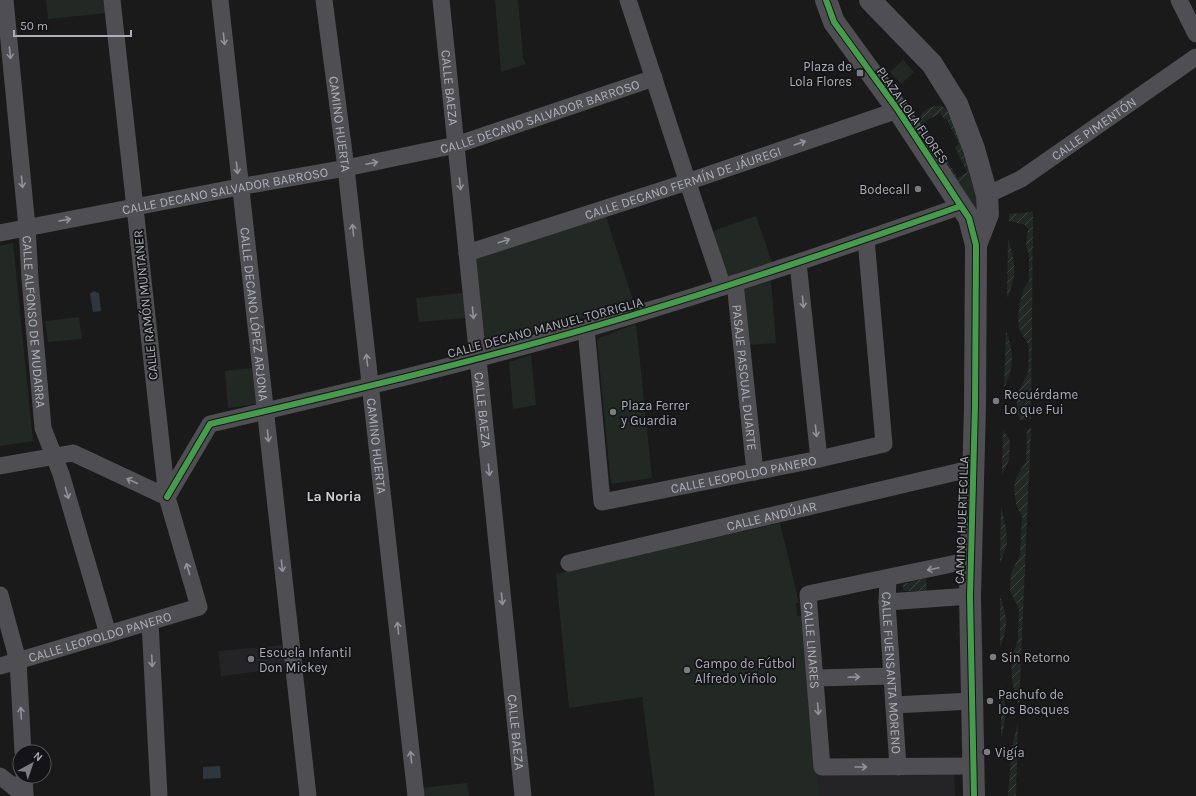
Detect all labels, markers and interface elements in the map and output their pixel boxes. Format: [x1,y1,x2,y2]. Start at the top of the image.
scale bar [14,12,131,38]
text: 50 m [20,19,48,33]
one-way arrow [220,32,227,45]
one-way arrow [6,46,13,59]
street label: CALLE BAEZA [438,49,461,127]
place label: Plaza de Lola Flores [789,59,852,89]
street label: PLAZA LOLA FLORES [874,64,952,166]
marker: Plaza de Lola Flores [855,68,865,78]
street label: CAMINO HUERTA [326,75,353,173]
street label: CALLE DECANO SALVADOR BARROSO [439,76,642,156]
street label: CALLE PIMENTÓN [1049,94,1139,164]
one-way arrow [794,139,806,147]
street label: CALLE DECANO FERMÍN DE JÁUREGI [583,143,783,223]
one-way arrow [365,158,378,166]
one-way arrow [234,161,241,174]
street label: CALLE DECANO SALVADOR BARROSO [121,164,329,217]
one-way arrow [19,175,26,188]
one-way arrow [456,177,464,190]
place label: Bodecall [859,182,910,197]
marker: Bodecall [913,184,923,194]
one-way arrow [58,216,71,224]
one-way arrow [349,224,357,237]
street label: CALLE DECANO LÓPEZ ARJONA [237,226,271,402]
street label: CALLE RAMÓN MUNTANER [129,229,161,381]
street label: CALLE ALFONSO DE MUDARRA [19,235,48,409]
one-way arrow [497,237,510,244]
street label: CALLE DECANO MANUEL TORRIGLIA [446,294,645,361]
one-way arrow [799,295,806,308]
street label: PASAJE PASCUAL DUARTE [729,304,760,451]
one-way arrow [469,306,477,319]
one-way arrow [364,354,371,367]
street label: CALLE BAEZA [471,371,494,449]
place label: Recuérdame Lo que Fui [1004,387,1079,418]
marker: Recuérdame Lo que Fui [991,396,1001,406]
street label: CAMINO HUERTA [364,397,389,495]
place label: Plaza Ferrer y Guardia [620,398,690,428]
marker: Plaza Ferrer y Guardia [608,407,618,417]
one-way arrow [812,424,820,437]
one-way arrow [264,429,272,442]
street label: CALLE LEOPOLDO PANERO [669,453,818,496]
street label: CAMINO HUERTECILLA [952,455,971,584]
one-way arrow [485,463,492,476]
one-way arrow [126,477,138,484]
one-way arrow [64,486,71,499]
district label: La Noria [307,488,361,505]
street label: CALLE ANDÚJAR [725,498,818,534]
one-way arrow [279,559,286,572]
one-way arrow [184,563,191,576]
one-way arrow [926,565,939,573]
street label: CALLE FUENSANTA MORENO [879,591,904,754]
one-way arrow [498,593,506,606]
street label: CALLE LINARES [801,601,823,689]
street label: CALLE LEOPOLDO PANERO [27,609,173,665]
one-way arrow [394,622,401,635]
place label: Escuela Infantil Don Mickey [259,645,352,675]
place label: Sin Retorno [1001,650,1070,665]
marker: Sin Retorno [988,652,998,662]
one-way arrow [149,654,156,667]
marker: Escuela Infantil Don Mickey [246,654,256,664]
place label: Campo de Fútbol Alfredo Viñolo [695,656,795,686]
marker: Campo de Fútbol Alfredo Viñolo [682,665,692,675]
one-way arrow [847,673,860,681]
place label: Pachufo de los Bosques [998,687,1070,718]
street label: CALLE BAEZA [505,694,527,771]
marker: Pachufo de los Bosques [985,696,995,706]
one-way arrow [814,702,821,715]
one-way arrow [17,707,25,720]
north arrow [12,744,52,784]
place label: Vigía [995,745,1025,760]
marker: Vigía [982,747,992,757]
text: N [31,749,45,764]
one-way arrow [408,751,415,764]
one-way arrow [854,763,867,771]

